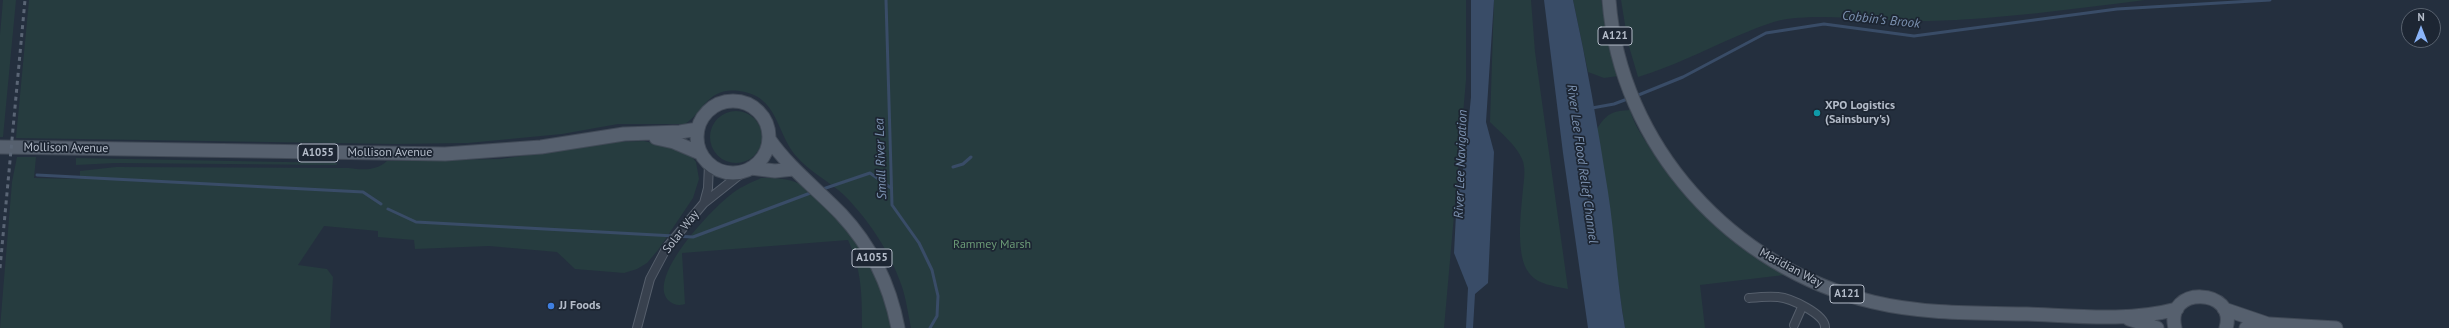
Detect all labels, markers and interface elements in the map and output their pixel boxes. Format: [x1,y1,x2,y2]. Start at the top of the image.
water label: Cobbin's Brook [1841,8,1921,32]
north arrow [2401,8,2441,48]
text: N [2417,10,2425,24]
road number: A121 [1598,27,1632,45]
water label: River Lee Flood Relief Channel [1563,83,1601,245]
place label: XPO Logistics (Sainsbury's) [1825,99,1895,127]
marker: XPO Logistics (Sainsbury's) [1812,108,1822,118]
water label: River Lee Navigation [1451,109,1471,219]
water label: Small River Lea [872,118,890,200]
street label: Mollison Avenue [23,140,109,156]
road number: A1055 [298,144,338,162]
street label: Mollison Avenue [348,146,432,160]
street label: Solar Way [660,208,702,256]
park label: Rammey Marsh [953,238,1031,252]
street label: Meridian Way [1757,245,1825,291]
road number: A1055 [852,249,892,267]
road number: A121 [1830,285,1864,303]
place label: JJ Foods [559,299,601,313]
marker: JJ Foods [546,301,556,311]

